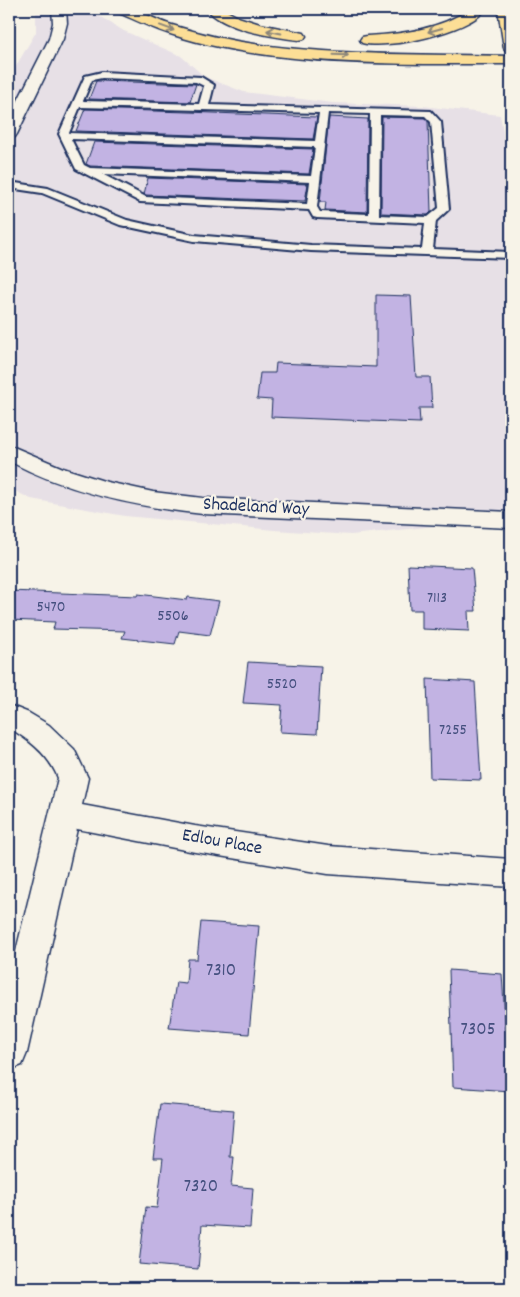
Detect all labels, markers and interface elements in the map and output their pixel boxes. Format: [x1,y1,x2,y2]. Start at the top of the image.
one-way arrow [159,24,174,33]
one-way arrow [428,25,444,35]
one-way arrow [267,27,283,36]
one-way arrow [332,50,349,60]
street label: Shadeland Way [202,492,310,524]
house number: 7113 [427,587,447,610]
house number: 5470 [37,596,65,619]
house number: 5506 [157,605,189,628]
house number: 5520 [267,673,297,696]
house number: 7255 [439,719,467,742]
street label: Edlou Place [180,823,264,863]
house number: 7310 [206,958,236,985]
house number: 7305 [461,1017,495,1044]
house number: 7320 [184,1174,218,1201]

